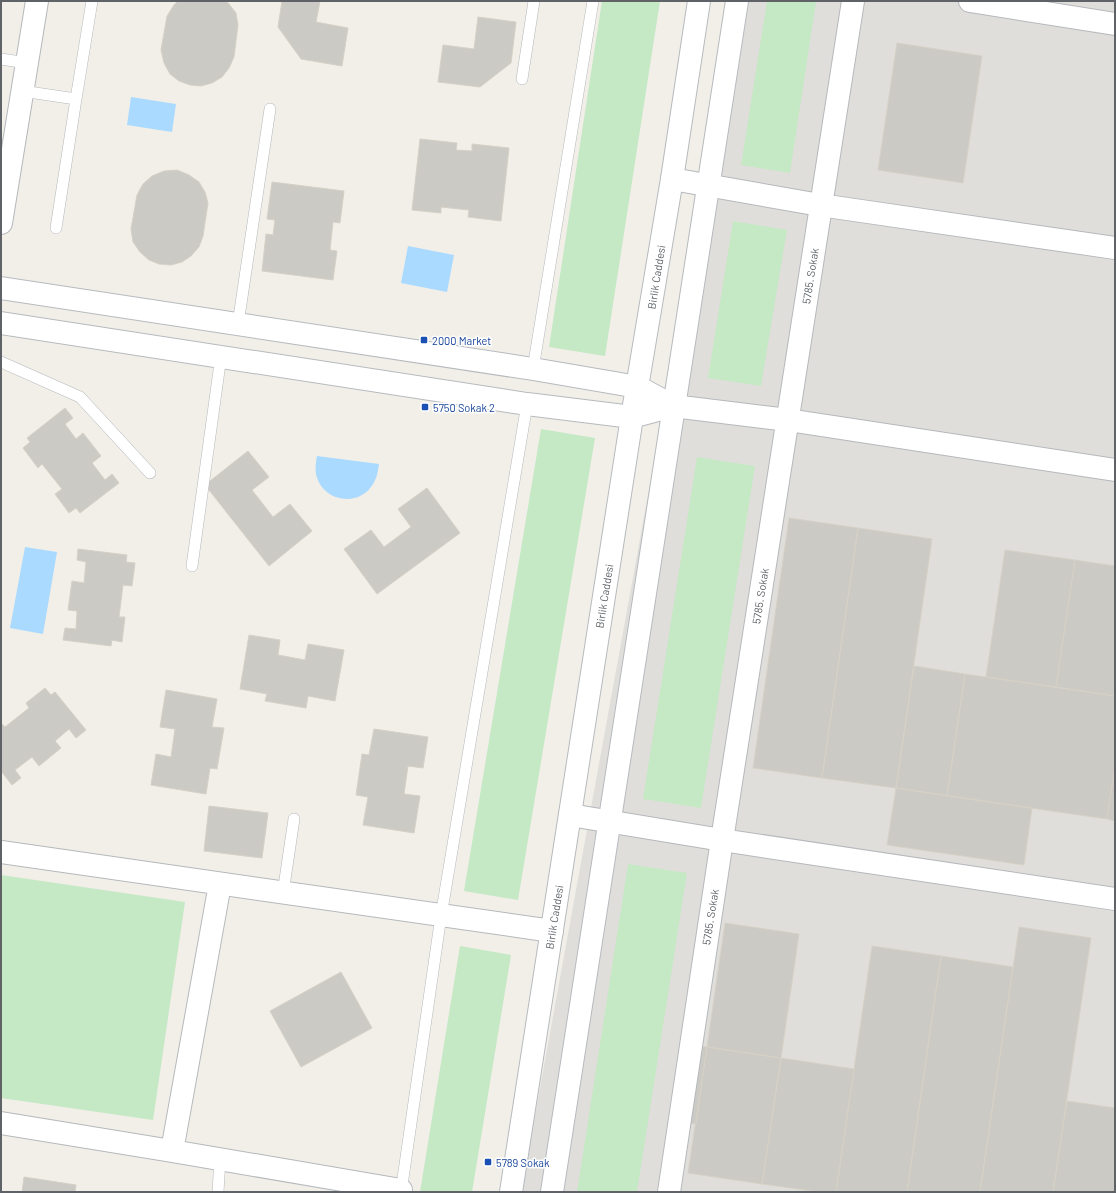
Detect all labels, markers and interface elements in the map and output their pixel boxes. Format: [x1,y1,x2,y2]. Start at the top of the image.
street label: Birlik Caddesi [645,244,668,310]
street label: 5785. Sokak [799,247,821,305]
place label: 2000 Market [432,334,491,347]
marker: 2000 Market [419,335,429,345]
place label: 5750 Sokak 2 [433,401,495,414]
marker: 5750 Sokak 2 [420,402,430,412]
street label: Birlik Caddesi [593,563,616,629]
street label: 5785. Sokak [749,567,771,625]
street label: Birlik Caddesi [543,884,566,950]
street label: 5785. Sokak [699,888,721,946]
place label: 5789 Sokak [496,1156,550,1169]
marker: 5789 Sokak [483,1157,493,1167]

